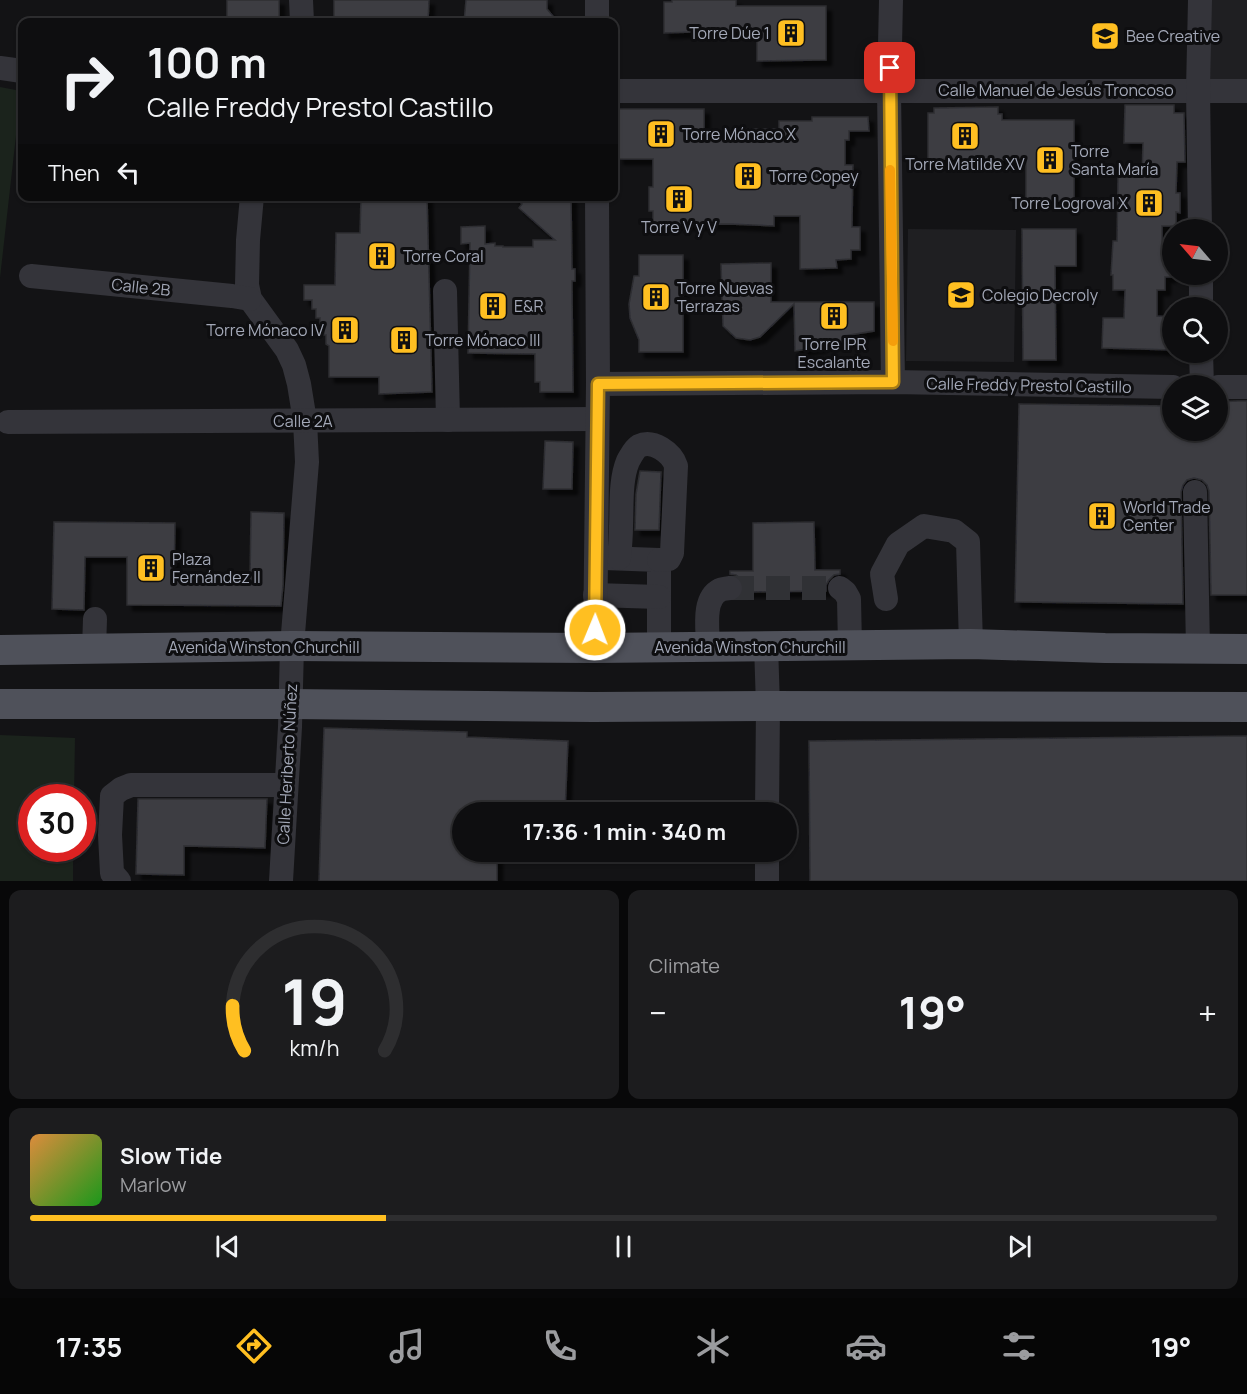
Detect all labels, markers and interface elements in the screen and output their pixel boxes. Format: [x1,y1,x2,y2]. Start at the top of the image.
building icon: Torre Dúe 1 [775,17,807,49]
school or university icon: Bee Creative [1089,20,1121,52]
place label: Torre Dúe 1 [689,22,770,44]
place label: Bee Creative [1126,25,1220,47]
text: 100 m [147,33,267,91]
icon: right [48,42,126,120]
pin [864,42,915,93]
icon: arrive [873,51,906,84]
street label: Calle Manuel de Jesús Troncoso [938,79,1174,101]
text: Calle Freddy Prestol Castillo [147,88,493,125]
building icon: Torre Mónaco X [645,118,677,150]
building icon: Torre Matilde XV [949,120,981,152]
place label: Torre Mónaco X [682,123,796,145]
place label: Torre Santa María [1071,140,1158,180]
building icon: Torre Santa María [1034,144,1066,176]
place label: Torre Matilde XV [905,153,1025,175]
icon: left [112,156,145,189]
text: Then [48,158,100,188]
building icon: Torre Copey [732,160,764,192]
place label: Torre Copey [769,165,859,187]
building icon: Torre V y V [663,183,695,215]
building icon: Torre Logroval X [1133,187,1165,219]
place label: Torre Logroval X [1011,192,1128,214]
place label: Torre V y V [641,216,717,238]
north arrow [1162,219,1228,285]
map controls [1162,219,1228,441]
building icon: Torre Coral [366,240,398,272]
place label: Torre Coral [403,245,484,267]
street label: Calle 2B [110,273,172,301]
place label: Torre Nuevas Terrazas [677,277,773,317]
school or university icon: Colegio Decroly [945,279,977,311]
building icon: Torre Nuevas Terrazas [640,281,672,313]
place label: Colegio Decroly [982,284,1099,306]
building icon: E&R [477,290,509,322]
place label: E&R [514,295,544,317]
button: search [1162,297,1228,363]
building icon: Torre IPR Escalante [818,300,850,332]
building icon: Torre Mónaco IV [329,314,361,346]
place label: Torre Mónaco IV [206,319,324,341]
building icon: Torre Mónaco III [388,324,420,356]
place label: Torre Mónaco III [425,329,540,351]
place label: Torre IPR Escalante [798,333,870,373]
street label: Calle Freddy Prestol Castillo [926,372,1132,398]
button: layers [1162,375,1228,441]
street label: Calle 2A [273,410,333,432]
place label: World Trade Center [1123,496,1211,536]
building icon: World Trade Center [1086,500,1118,532]
place label: Plaza Fernández II [172,548,261,588]
building icon: Plaza Fernández II [135,552,167,584]
position arrow [563,598,627,662]
street label: Avenida Winston Churchill [168,636,360,658]
street label: Avenida Winston Churchill [654,636,846,658]
street label: Calle Heriberto Núñez [272,683,302,845]
speed limit sign: 30 [18,784,96,862]
text: 17:36 · 1 min · 340 m [523,817,726,847]
text: Climate [649,952,720,979]
text: 19 [281,958,347,1044]
text: 19° [898,981,966,1043]
text: − [649,990,667,1035]
text: + [1198,990,1217,1035]
text: km/h [289,1034,339,1063]
text: Slow Tide [120,1141,222,1171]
text: Marlow [120,1171,187,1198]
icon: previous [211,1230,244,1263]
icon: pause [607,1230,640,1263]
icon: next [1003,1230,1036,1263]
icon: directions [233,1325,275,1367]
icon: music [386,1325,428,1367]
icon: phone [539,1325,581,1367]
icon: climate [692,1325,734,1367]
icon: car [845,1325,887,1367]
icon: filters [998,1325,1040,1367]
text: 17:35 [55,1328,122,1365]
text: 19° [1151,1328,1191,1365]

